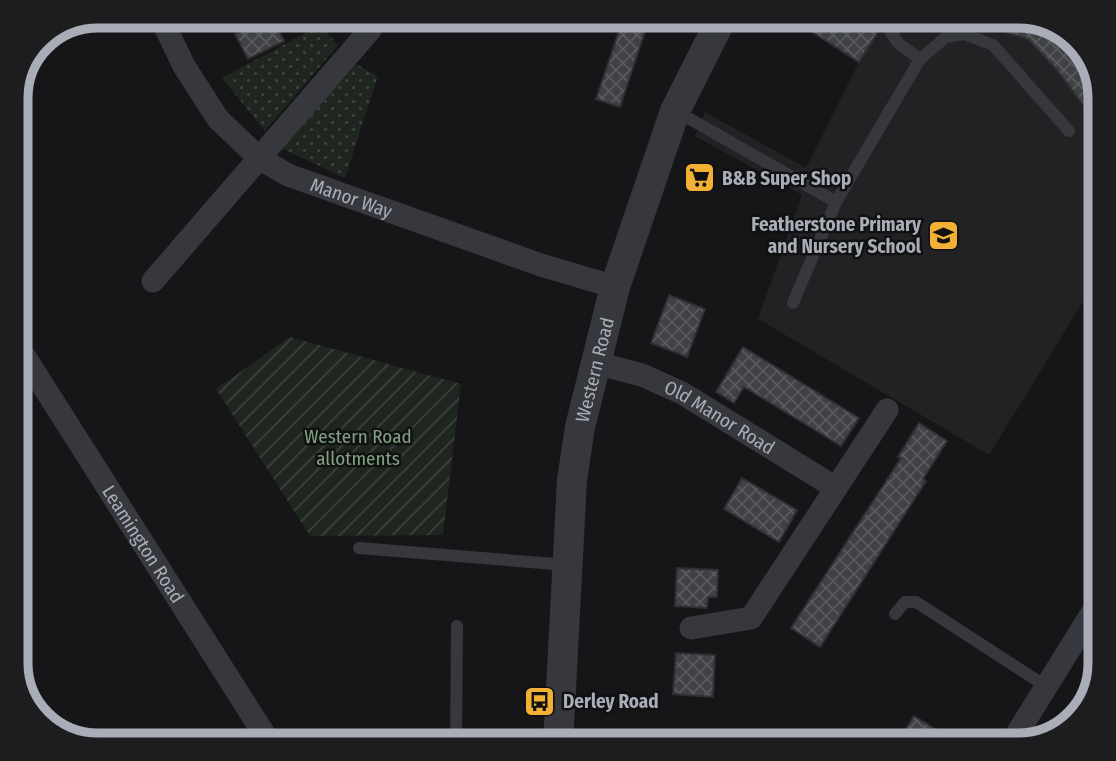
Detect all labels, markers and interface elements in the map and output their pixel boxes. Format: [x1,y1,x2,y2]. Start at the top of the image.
supermarket icon: B&B Super Shop [682,161,716,195]
place label: B&B Super Shop [722,167,851,190]
street label: Manor Way [308,172,396,223]
place label: Featherstone Primary and Nursery School [751,213,922,258]
school or university icon: Featherstone Primary and Nursery School [927,218,961,252]
street label: Western Road [570,315,619,425]
street label: Old Manor Road [661,375,779,459]
park label: Western Road allotments [304,425,412,470]
street label: Leamington Road [98,481,189,607]
bus stop icon: Derley Road [523,684,557,718]
place label: Derley Road [563,690,659,713]

